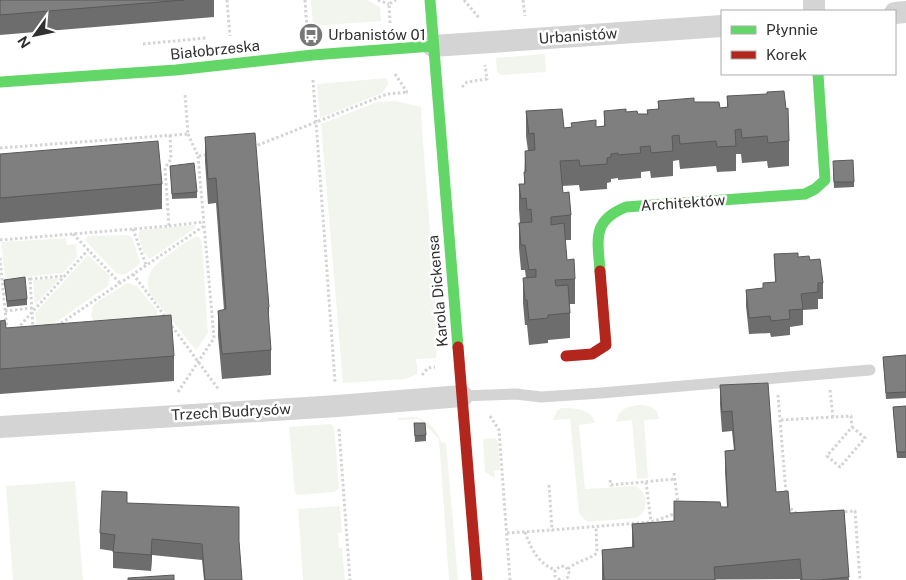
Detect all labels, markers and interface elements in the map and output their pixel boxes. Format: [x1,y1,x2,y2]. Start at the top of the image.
north arrow [10,10,60,60]
legend [721,10,896,75]
text: Płynnie [766,21,818,38]
bus stop icon: Urbanistów 01 [298,22,324,48]
street label: Urbanistów [538,24,618,47]
place label: Urbanistów 01 [328,26,426,43]
text: N [14,33,34,51]
street label: Białobrzeska [169,36,261,63]
text: Korek [766,46,807,63]
street label: Architektów [640,191,726,214]
street label: Karola Dickensa [424,234,451,348]
street label: Trzech Budrysów [171,400,292,423]

